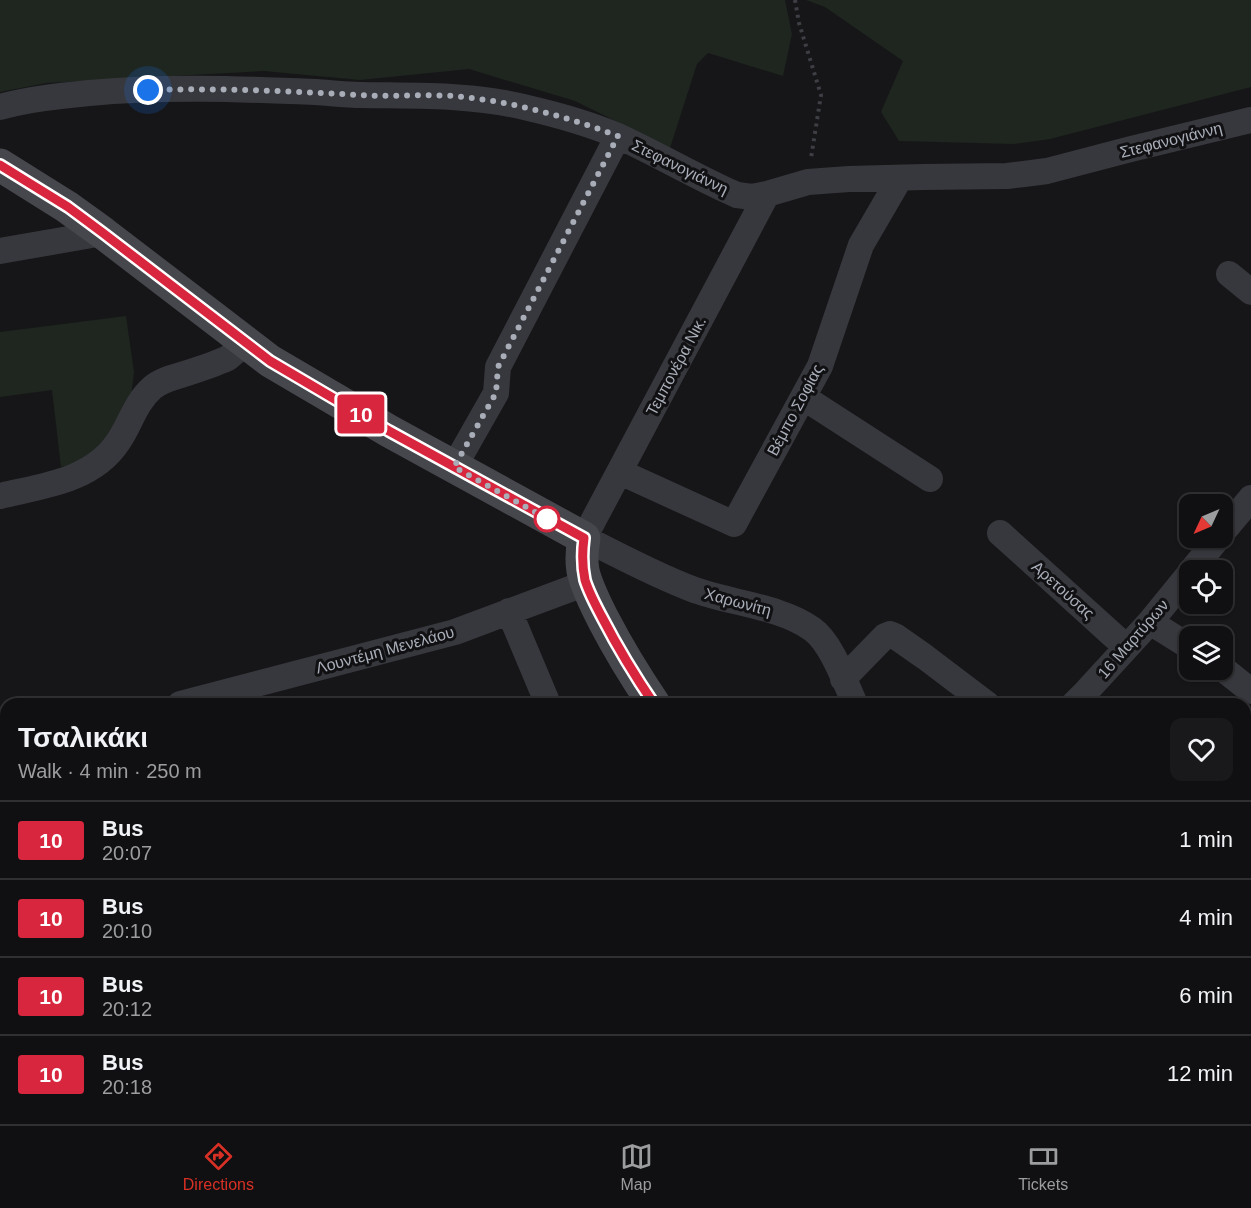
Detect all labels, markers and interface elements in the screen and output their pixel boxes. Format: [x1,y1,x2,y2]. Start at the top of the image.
your location [133,75,163,105]
street label: Στεφανογιάννη [1118,119,1224,161]
street label: Στεφανογιάννη [629,136,731,198]
street label: Τεμπονέρα Νικ. [643,314,709,418]
street label: Βέμπο Σοφίας [764,361,826,459]
line badge: 10 [334,394,388,434]
text: 10 [349,403,373,426]
north arrow [1179,494,1233,548]
map controls [1179,494,1233,680]
unlabelled marker [534,506,560,532]
street label: Αρετούσας [1029,558,1098,622]
button: locate [1179,560,1233,614]
street label: Χαρωνίτη [703,585,773,619]
street label: 16 Μαρτύρων [1094,596,1172,682]
street label: Λουντέμη Μενελάου [314,623,456,677]
button: layers [1179,626,1233,680]
button: heart [1170,718,1233,781]
text: Τσαλικάκι [18,722,148,753]
text: Walk · 4 min · 250 m [18,760,202,782]
text: Bus [102,816,144,841]
text: 1 min [1179,827,1233,852]
text: 10 [39,829,63,852]
text: 20:07 [102,842,152,864]
text: Bus [102,894,144,919]
text: 4 min [1179,905,1233,930]
text: 10 [39,907,63,930]
text: 20:10 [102,920,152,942]
text: Bus [102,972,144,997]
text: 6 min [1179,983,1233,1008]
text: 10 [39,985,63,1008]
text: 20:12 [102,998,152,1020]
text: Bus [102,1050,144,1075]
text: 12 min [1167,1061,1233,1086]
text: 10 [39,1063,63,1086]
text: 20:18 [102,1076,152,1098]
tab: Directions [183,1140,254,1194]
tab: Map [620,1140,653,1194]
tab: Tickets [1018,1140,1068,1194]

